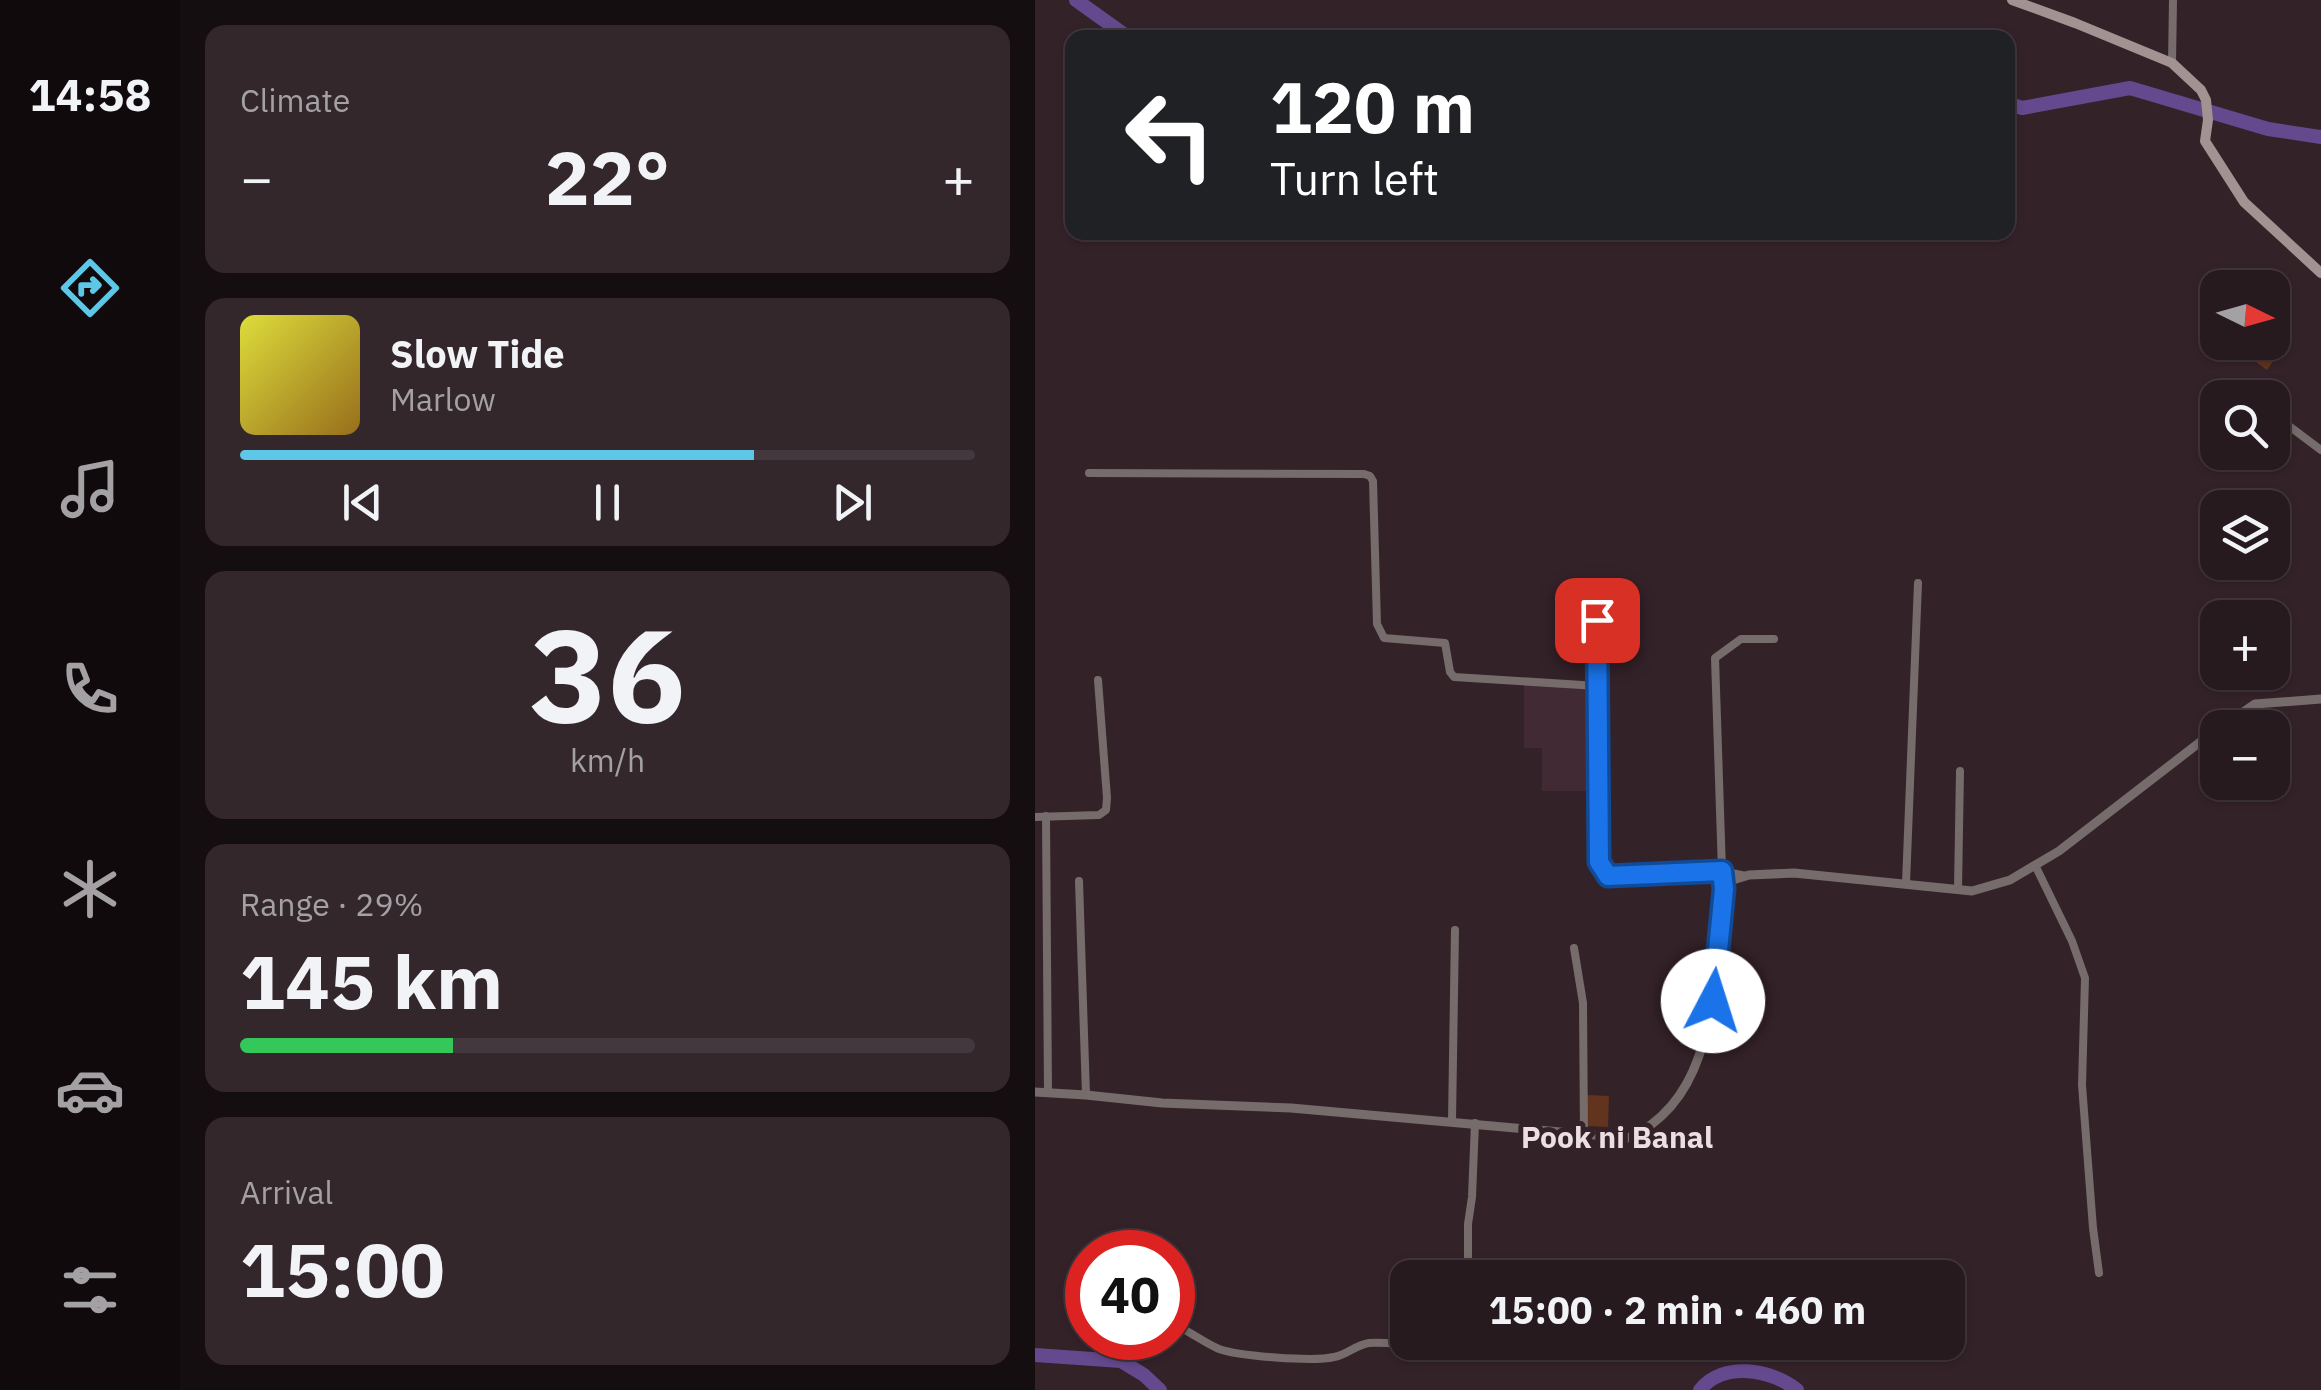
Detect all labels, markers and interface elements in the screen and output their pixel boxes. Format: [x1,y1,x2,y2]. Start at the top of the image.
text: 120 m [1270,61,1475,152]
text: 14:58 [29,65,151,123]
icon: left [1105,70,1235,200]
text: Climate [240,79,350,121]
text: 22° [545,128,670,226]
text: − [240,142,273,213]
text: + [942,142,975,213]
text: Turn left [1270,149,1439,207]
icon: directions [55,253,125,323]
north arrow [2200,270,2290,360]
map controls [2200,270,2290,800]
text: Slow Tide [390,329,565,378]
text: Marlow [390,378,496,420]
button: search [2200,380,2290,470]
icon: music [55,454,125,524]
icon: previous [335,475,390,530]
icon: pause [580,475,635,530]
icon: next [825,475,880,530]
button: layers [2200,490,2290,580]
pin [1555,578,1640,663]
text: 36 [529,589,686,758]
icon: arrive [1570,593,1625,648]
button: + [2200,600,2290,690]
icon: phone [55,654,125,724]
button: − [2200,710,2290,800]
text: km/h [570,739,645,781]
icon: climate [55,854,125,924]
text: Range · 29% [240,883,423,925]
text: 145 km [240,932,503,1030]
position arrow [1661,949,1765,1053]
icon: car [55,1055,125,1125]
district label: Pook ni Banal [1521,1117,1713,1156]
text: Arrival [240,1171,333,1213]
text: 15:00 [240,1220,445,1318]
speed limit sign: 40 [1065,1230,1195,1360]
icon: filters [55,1255,125,1325]
text: 15:00 · 2 min · 460 m [1489,1285,1866,1334]

